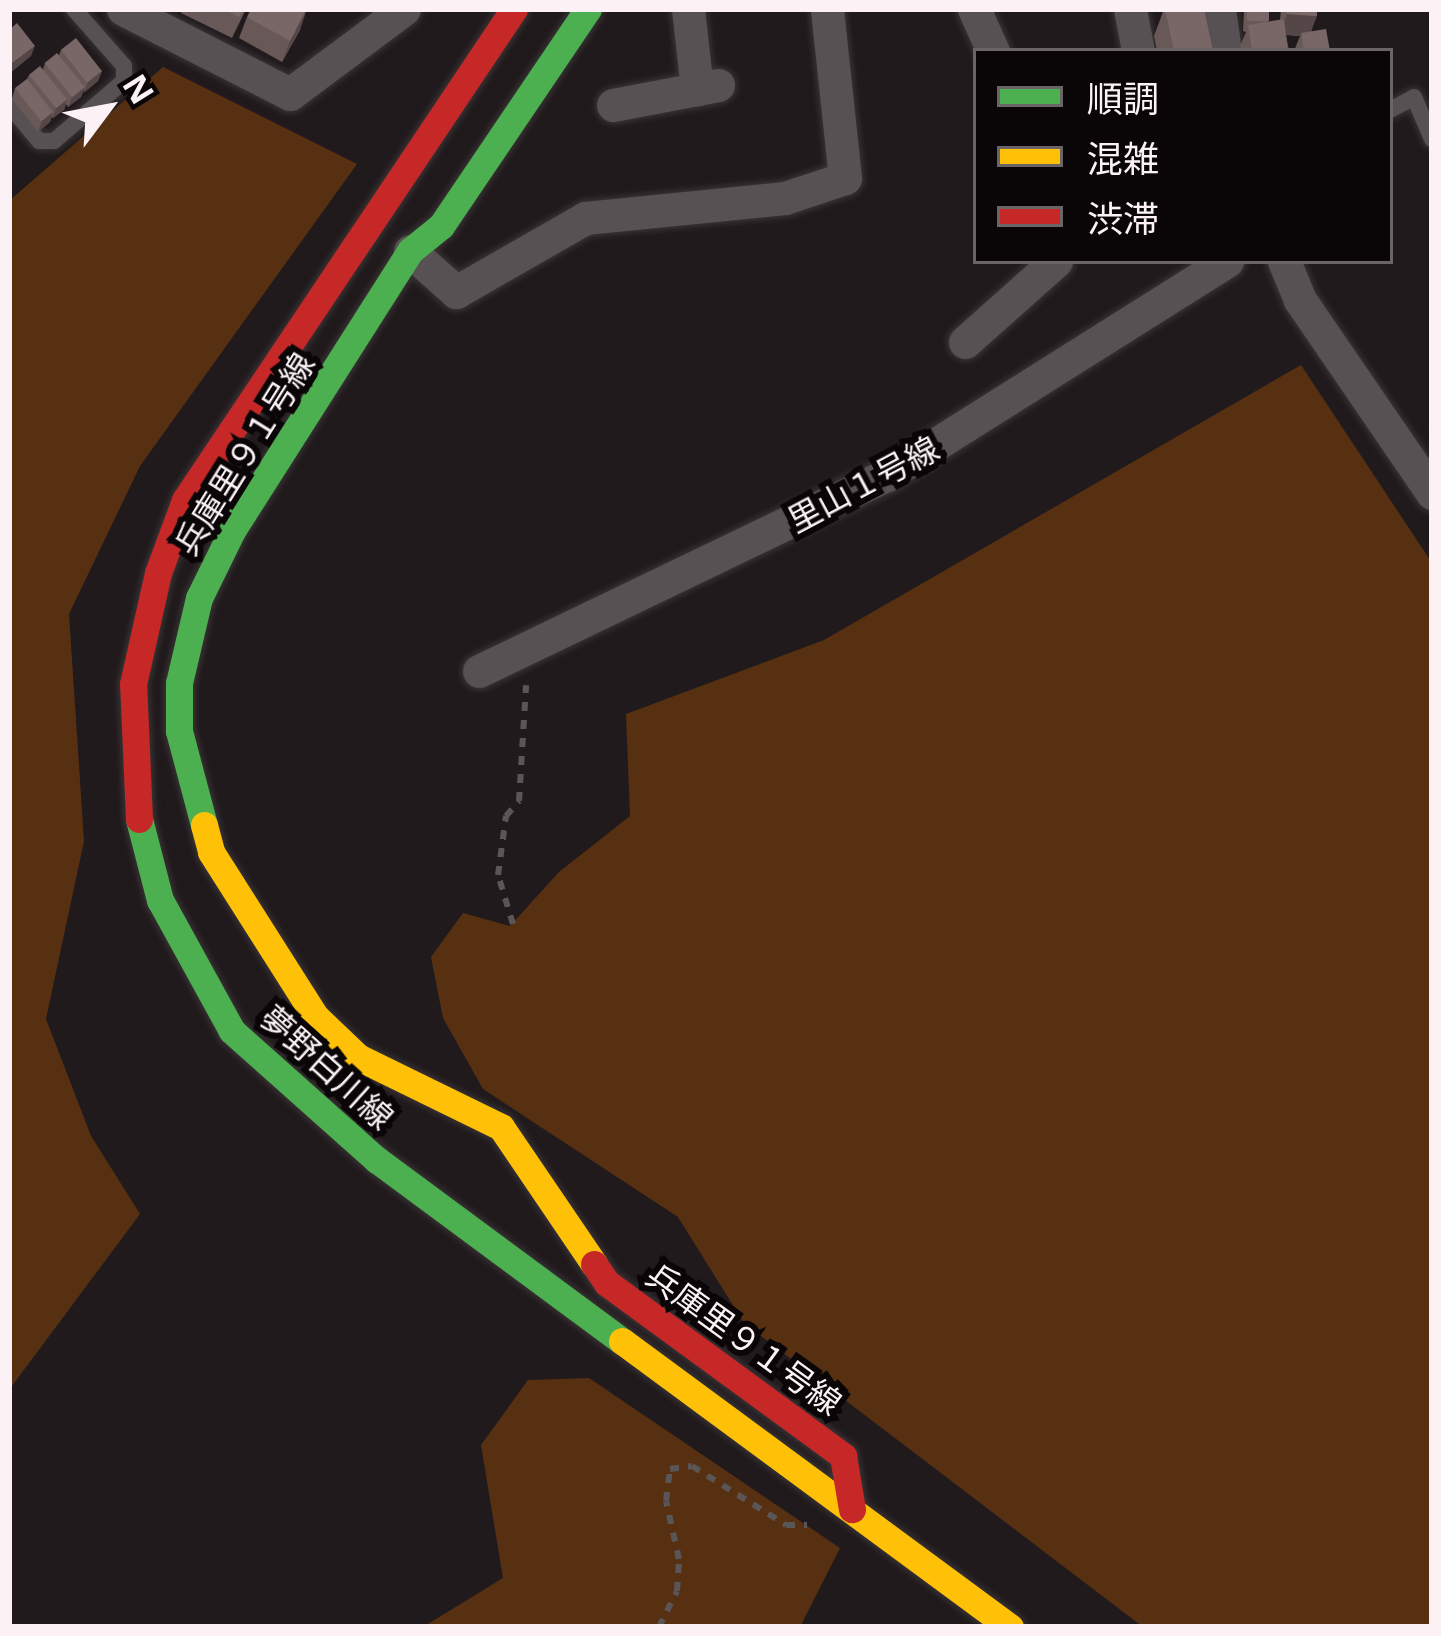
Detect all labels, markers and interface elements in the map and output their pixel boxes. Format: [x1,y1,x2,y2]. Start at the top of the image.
north arrow [48,48,168,168]
legend [973,48,1393,264]
text: N [113,65,165,112]
text: 順調 [1087,74,1159,123]
text: 混雑 [1087,134,1159,183]
text: 渋滞 [1087,194,1159,243]
street label: 兵庫里９１号線 [166,346,322,562]
street label: 里山１号線 [781,428,945,540]
street label: 夢野白川線 [252,997,402,1137]
street label: 兵庫里９１号線 [639,1255,849,1423]

